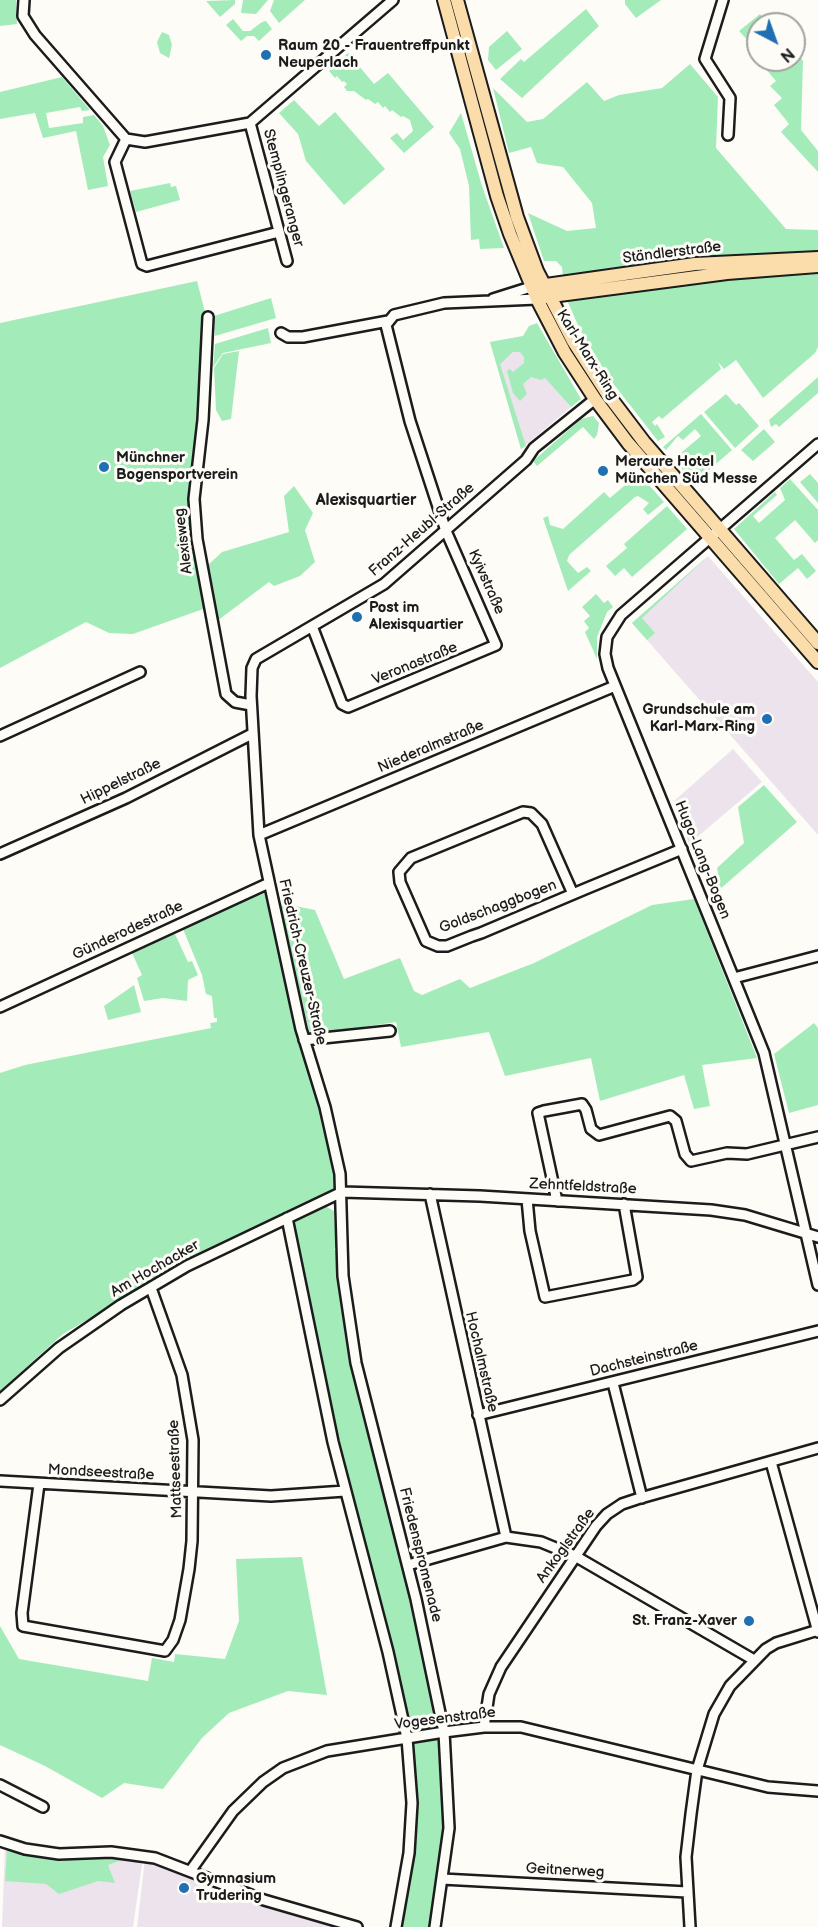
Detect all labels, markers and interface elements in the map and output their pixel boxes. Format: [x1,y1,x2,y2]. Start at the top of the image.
north arrow [746,12,806,72]
place label: Raum 20 - Frauentreffpunkt Neuperlach [278,37,470,72]
text: N [776,43,798,66]
marker: Raum 20 - Frauentreffpunkt Neuperlach [259,48,273,62]
street label: Stemplingeranger [259,127,307,249]
street label: Ständlerstraße [622,238,722,268]
street label: Karl-Marx-Ring [552,307,622,403]
place label: Münchner Bogensportverein [116,449,238,484]
place label: Mercure Hotel München Süd Messe [615,453,757,488]
marker: Münchner Bogensportverein [97,460,111,474]
marker: Mercure Hotel München Süd Messe [596,464,610,478]
street label: Franz-Heubl-Straße [366,479,478,581]
district label: Alexisquartier [316,491,416,511]
street label: Alexisweg [171,507,197,575]
street label: Kyivstraße [464,547,508,617]
place label: Post im Alexisquartier [369,599,463,634]
marker: Post im Alexisquartier [350,610,364,624]
street label: Veronastraße [370,639,460,689]
place label: Grundschule am Karl-Marx-Ring [642,701,755,736]
marker: Grundschule am Karl-Marx-Ring [760,712,774,726]
street label: Niederalmstraße [375,717,487,777]
street label: Hippelstraße [78,755,164,809]
street label: Hugo-Lang-Bogen [670,798,734,922]
street label: Goldschaggbogen [437,876,559,938]
street label: Friedrich-Creuzer-Straße [274,877,330,1047]
street label: Günderodestraße [70,898,186,964]
street label: Zehntfeldstraße [529,1175,637,1199]
street label: Am Hochacker [108,1236,202,1302]
street label: Hochalmstraße [461,1310,501,1414]
street label: Dachsteinstraße [588,1337,700,1381]
street label: Mattseestraße [165,1419,187,1519]
street label: Mondseestraße [47,1461,155,1485]
street label: Friedenspromenade [395,1486,445,1624]
street label: Ankoglstraße [533,1505,599,1587]
place label: St. Franz-Xaver [632,1612,737,1630]
marker: St. Franz-Xaver [742,1614,756,1628]
street label: Vogesenstraße [393,1704,497,1734]
street label: Geitnerweg [525,1860,605,1882]
place label: Gymnasium Trudering [196,1870,276,1905]
marker: Gymnasium Trudering [177,1881,191,1895]

